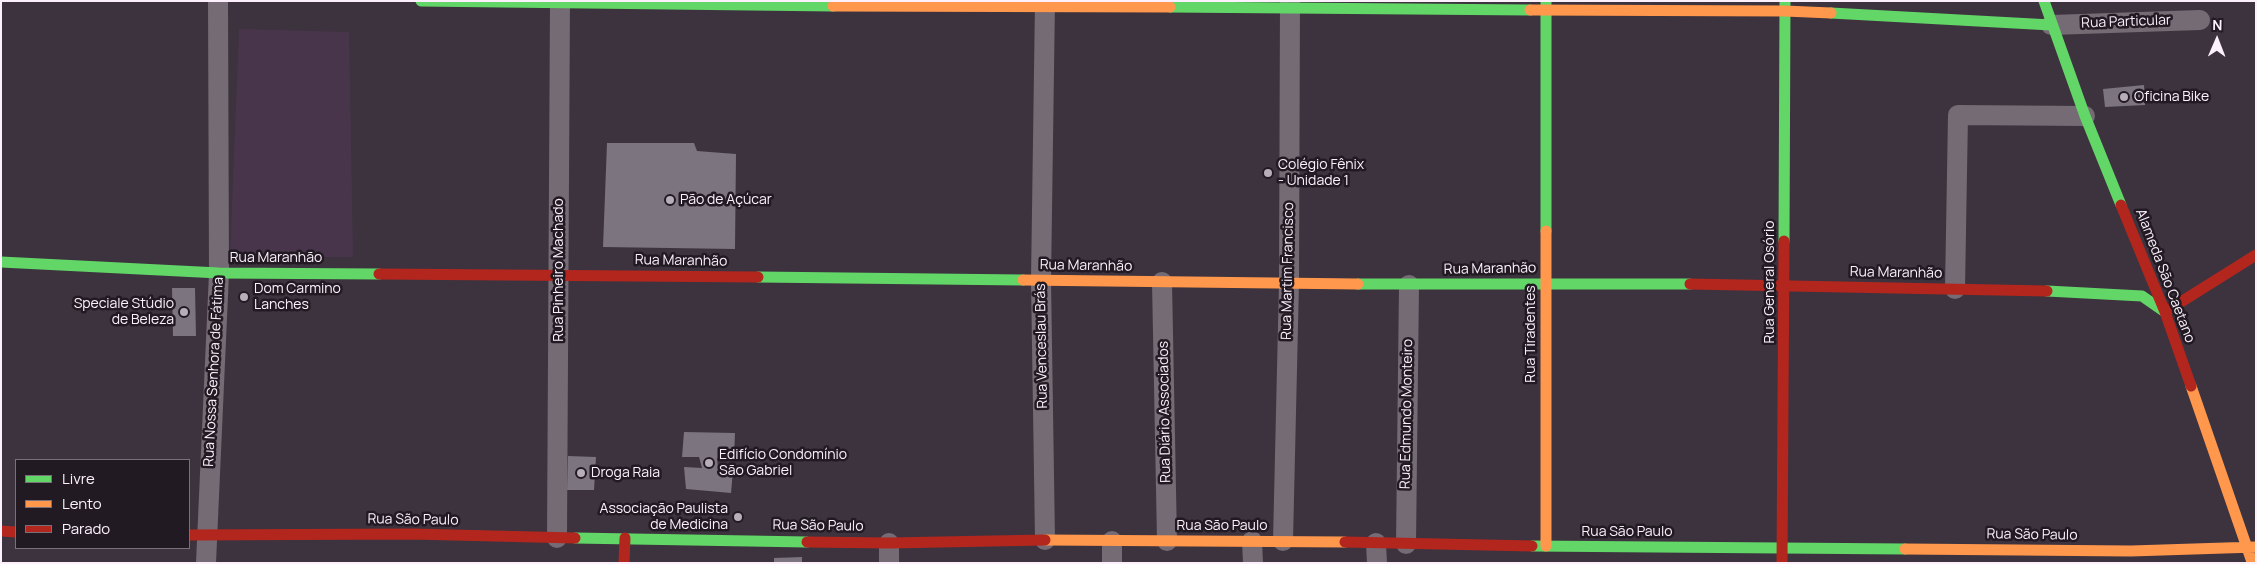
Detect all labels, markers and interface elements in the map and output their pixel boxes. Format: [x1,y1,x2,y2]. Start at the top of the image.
street label: Rua Particular [2081,12,2171,32]
north arrow [2192,15,2242,65]
text: N [2212,15,2222,34]
place label: Oficina Bike [2134,89,2209,105]
marker: Oficina Bike [2118,91,2130,103]
place label: Colégio Fênix - Unidade 1 [1278,157,1364,190]
marker: Colégio Fênix - Unidade 1 [1262,167,1274,179]
place label: Pão de Açúcar [680,192,772,208]
marker: Pão de Açúcar [664,194,676,206]
street label: Rua Pinheiro Machado [551,198,567,342]
street label: Rua Martim Francisco [1278,202,1298,340]
street label: Alameda São Caetano [2132,207,2198,345]
street label: Rua General Osório [1762,221,1778,343]
street label: Rua Maranhão [230,250,322,266]
street label: Rua Maranhão [635,252,727,270]
street label: Rua Maranhão [1040,257,1132,275]
street label: Rua Maranhão [1444,260,1536,278]
street label: Rua Maranhão [1850,264,1942,282]
street label: Rua Nossa Senhora de Fátima [201,277,227,467]
place label: Dom Carmino Lanches [254,281,341,314]
street label: Rua Venceslau Brás [1033,283,1051,409]
street label: Rua Tiradentes [1523,285,1539,383]
marker: Dom Carmino Lanches [238,291,250,303]
place label: Speciale Stúdio de Beleza [74,296,174,328]
marker: Speciale Stúdio de Beleza [178,306,190,318]
street label: Rua Edmundo Monteiro [1397,339,1417,489]
street label: Rua Diário Associados [1155,341,1175,483]
place label: Edifício Condomínio São Gabriel [719,447,847,480]
marker: Edifício Condomínio São Gabriel [703,457,715,469]
legend [15,459,190,549]
place label: Droga Raia [591,465,660,481]
marker: Droga Raia [575,467,587,479]
text: Livre [62,468,95,489]
text: Lento [62,493,102,514]
place label: Associação Paulista de Medicina [600,501,728,534]
street label: Rua São Paulo [367,511,459,529]
marker: Associação Paulista de Medicina [732,511,744,523]
street label: Rua São Paulo [772,517,864,535]
text: Parado [62,518,110,539]
street label: Rua São Paulo [1177,518,1267,534]
street label: Rua São Paulo [1582,524,1672,540]
street label: Rua São Paulo [1986,526,2078,544]

